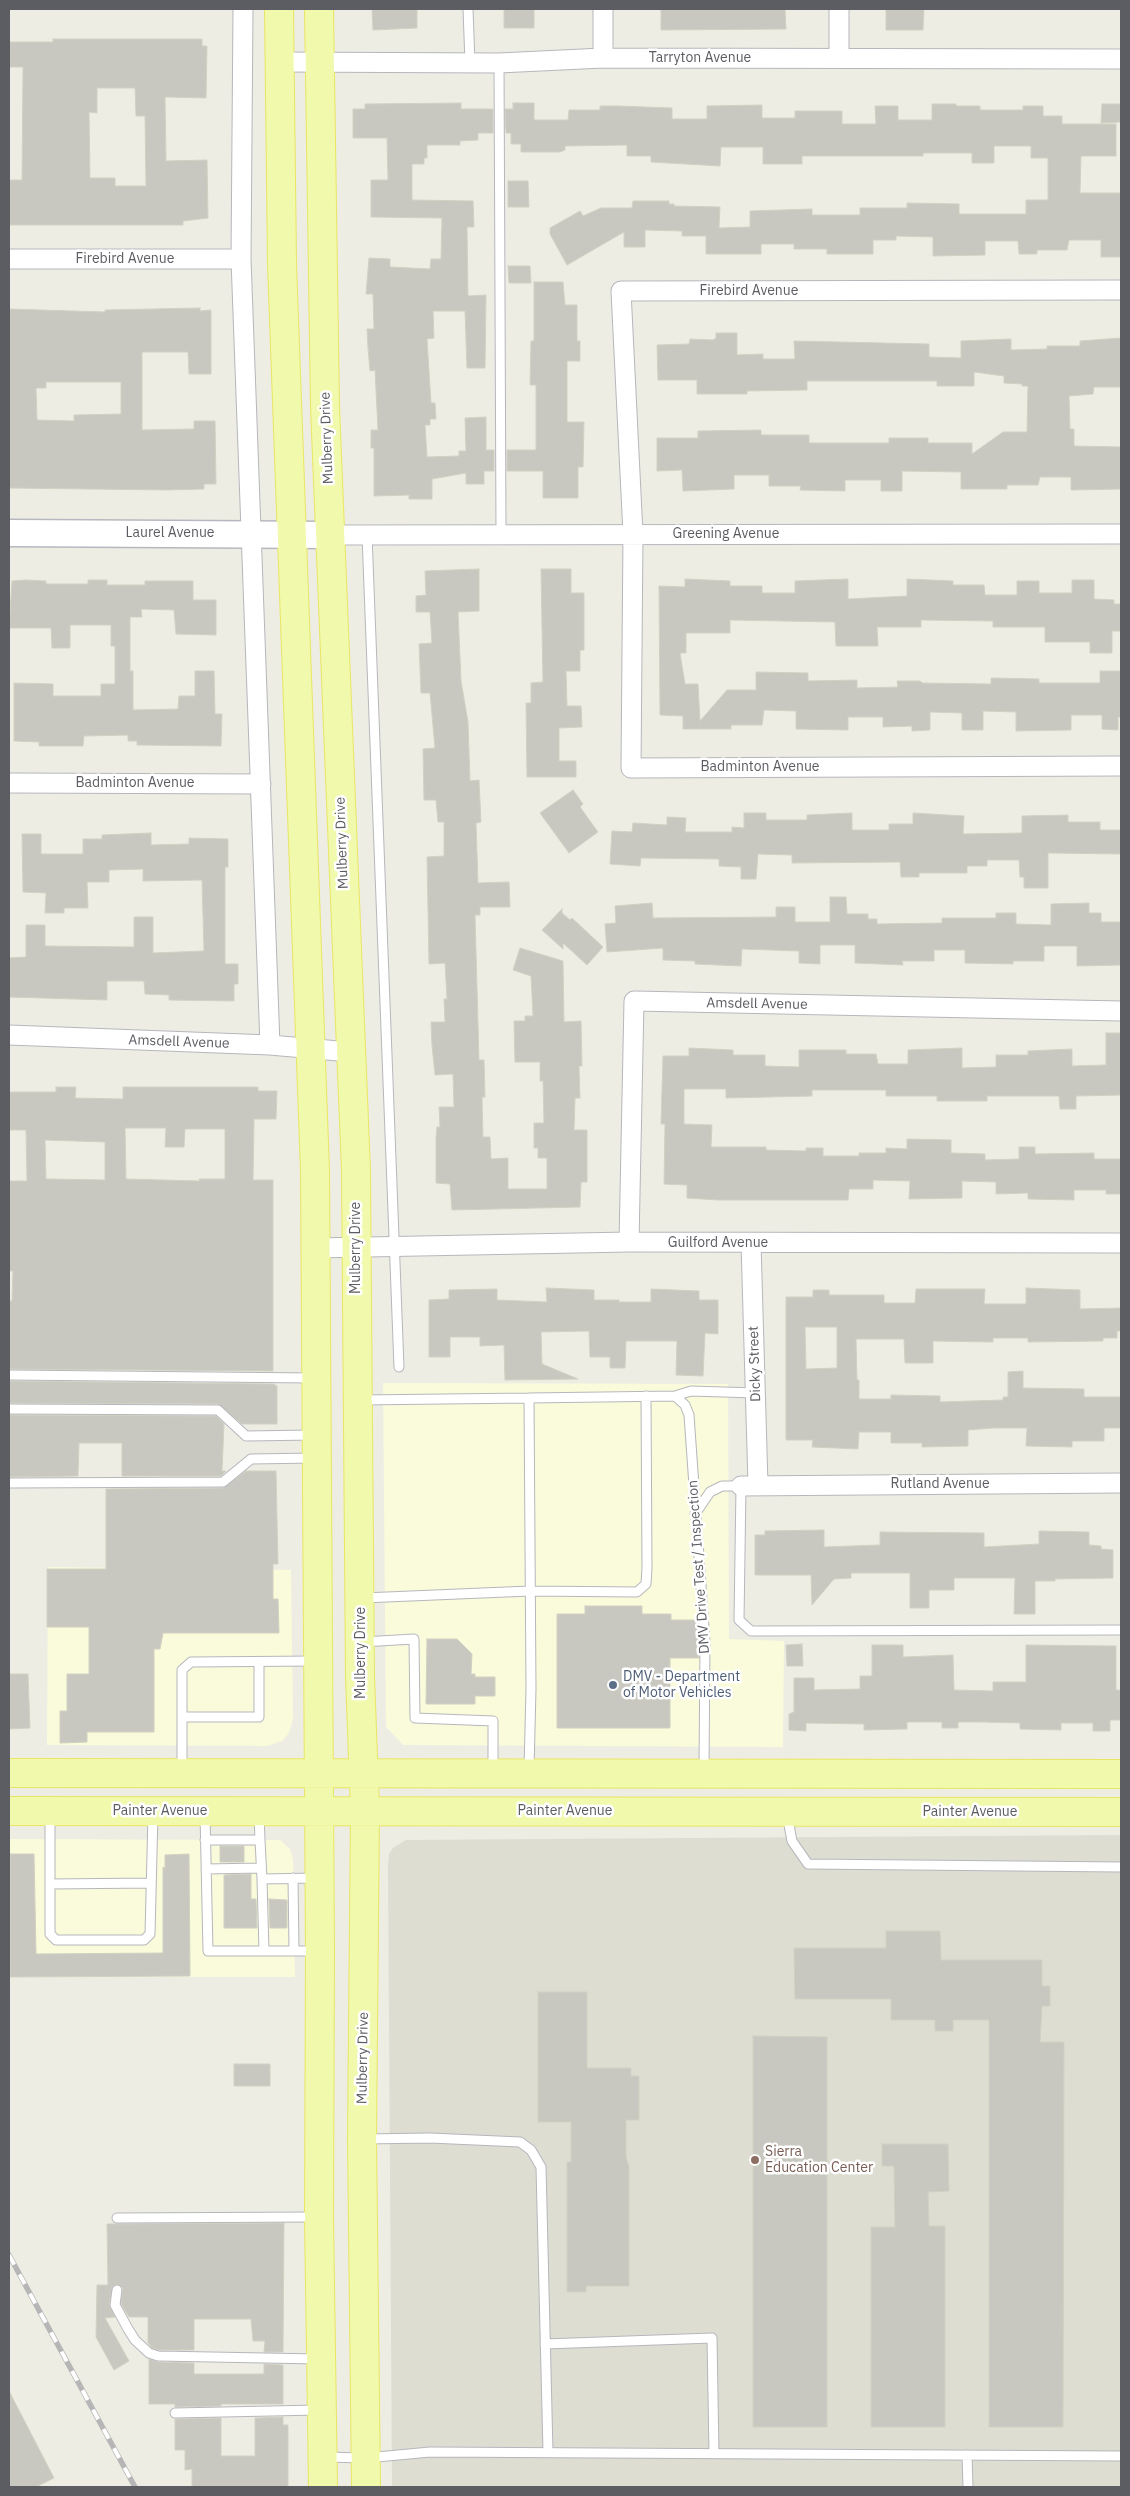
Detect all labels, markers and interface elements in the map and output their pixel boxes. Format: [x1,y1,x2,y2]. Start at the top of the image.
street label: Tarryton Avenue [649,50,751,66]
street label: Firebird Avenue [76,251,174,267]
street label: Firebird Avenue [700,283,798,299]
street label: Mulberry Drive [317,392,337,484]
street label: Laurel Avenue [125,525,215,541]
street label: Greening Avenue [672,526,780,542]
street label: Badminton Avenue [700,759,820,775]
street label: Badminton Avenue [75,775,195,791]
street label: Mulberry Drive [332,797,352,889]
street label: Amsdell Avenue [706,995,808,1013]
street label: Amsdell Avenue [128,1032,230,1052]
street label: Mulberry Drive [348,1202,364,1294]
street label: Guilford Avenue [668,1235,768,1251]
street label: Dicky Street [745,1326,765,1402]
street label: Rutland Avenue [890,1476,990,1492]
street label: DMV Drive Test / Inspection [685,1480,713,1654]
street label: Mulberry Drive [353,1607,369,1699]
place label: DMV - Department of Motor Vehicles [623,1669,740,1701]
marker: DMV - Department of Motor Vehicles [607,1679,619,1691]
street label: Painter Avenue [112,1803,208,1819]
street label: Painter Avenue [517,1803,613,1819]
street label: Painter Avenue [922,1804,1018,1820]
street label: Mulberry Drive [354,2012,372,2104]
place label: Sierra Education Center [765,2144,873,2176]
marker: Sierra Education Center [749,2154,761,2166]

